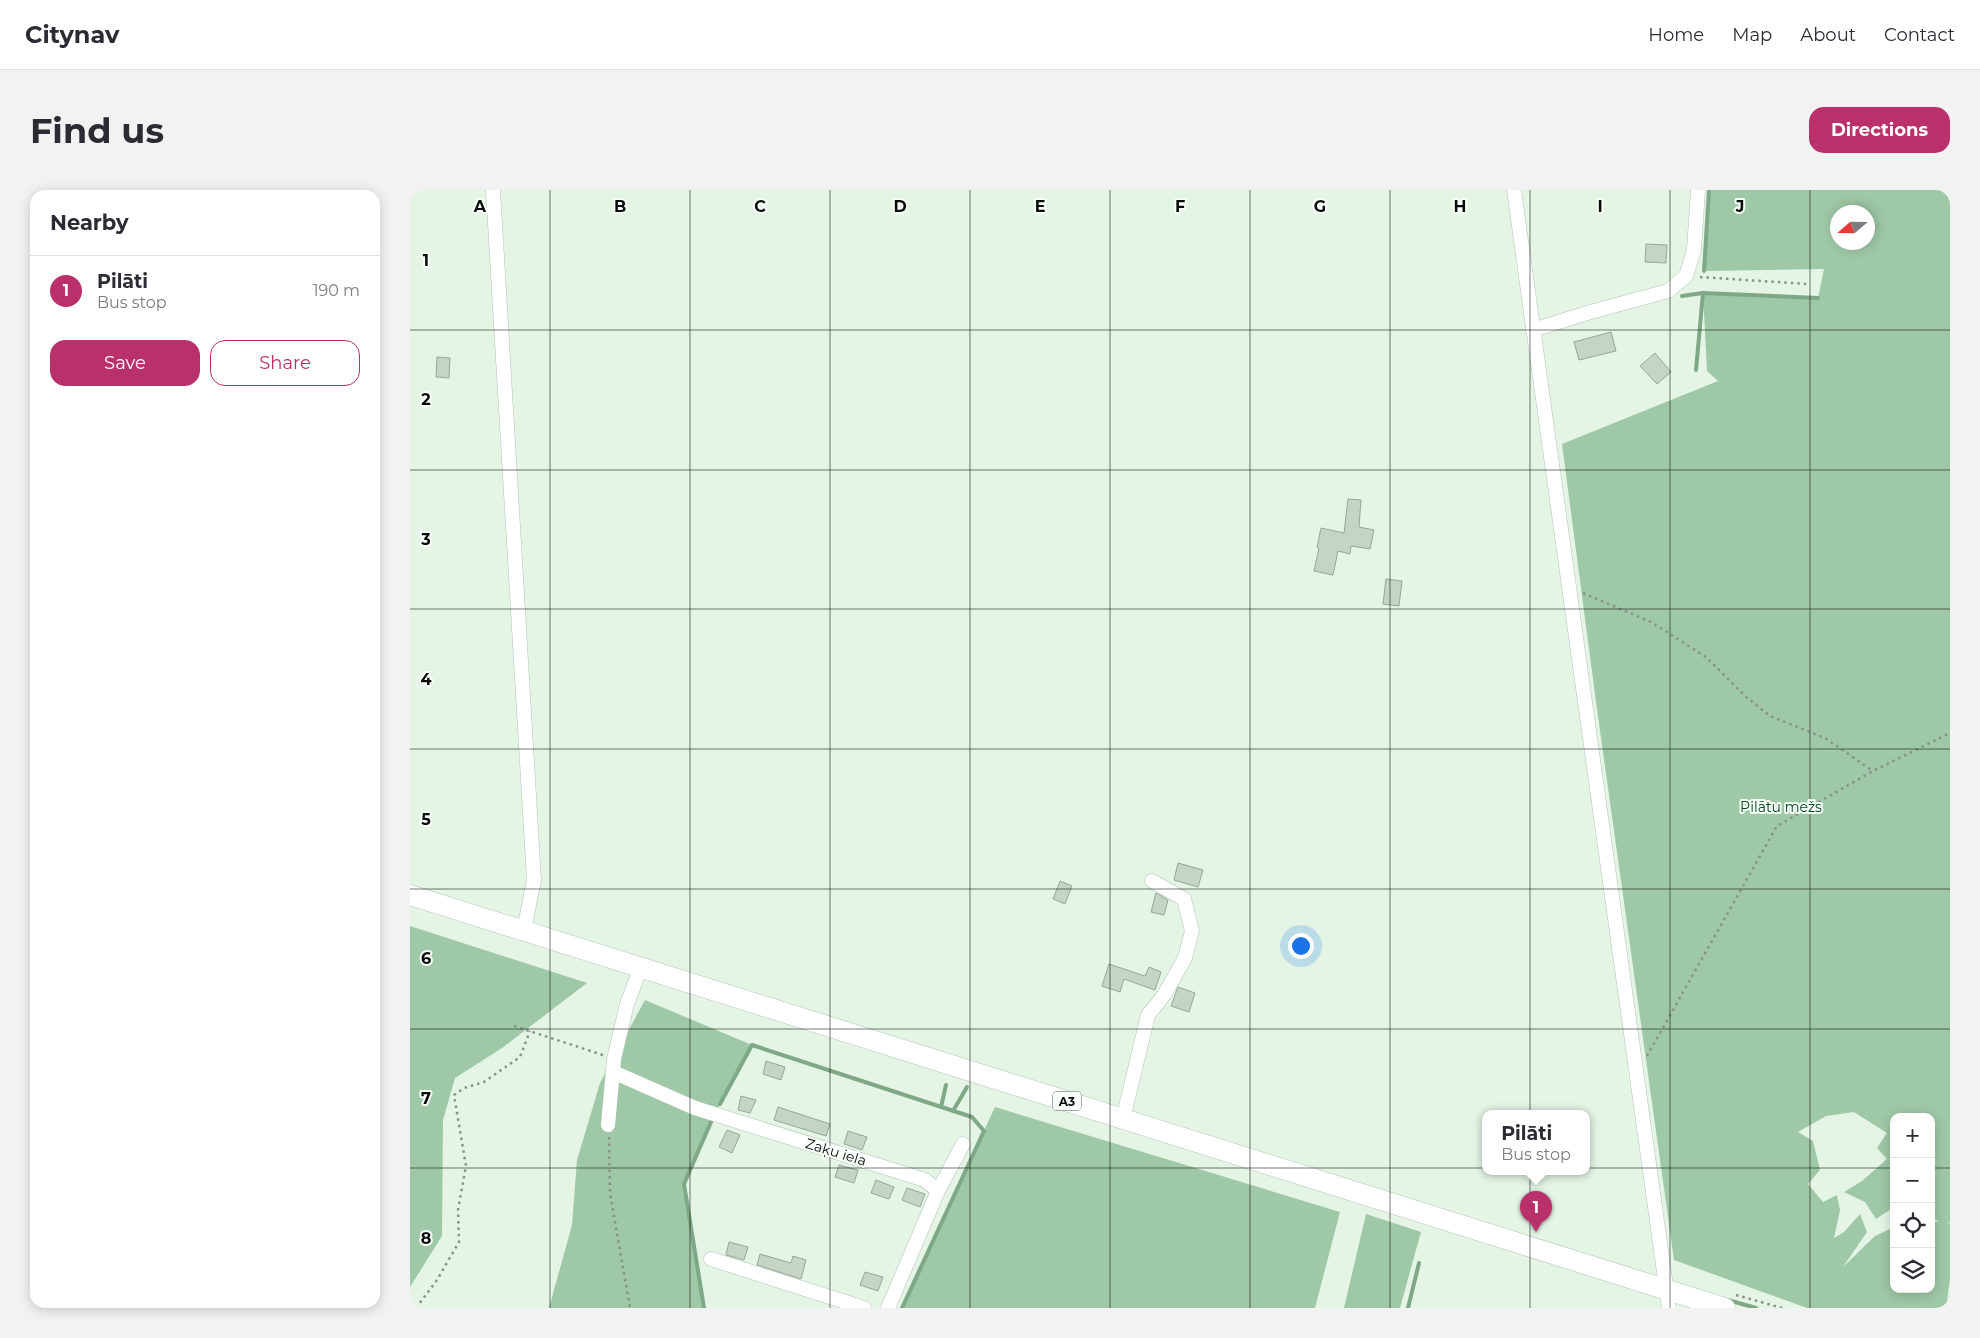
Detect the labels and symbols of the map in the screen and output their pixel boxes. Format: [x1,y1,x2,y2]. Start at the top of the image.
text: A [473,197,487,216]
text: B [614,197,626,216]
text: C [754,197,766,216]
text: D [893,197,907,216]
text: E [1035,197,1045,216]
text: F [1175,197,1185,216]
text: G [1314,197,1326,216]
text: H [1454,197,1466,216]
text: I [1597,197,1603,216]
text: J [1735,197,1744,216]
north arrow [1830,205,1875,250]
text: 1 [423,251,429,270]
text: 2 [421,390,431,409]
text: 3 [420,530,431,549]
text: 4 [420,670,432,689]
park label: Pilātu mežs [1740,798,1822,816]
text: 5 [421,810,431,829]
your location [1288,933,1314,959]
text: 6 [421,949,431,968]
text: 7 [421,1089,431,1108]
road number: A3 [1053,1091,1081,1110]
street label: Zaķu iela [803,1134,869,1171]
pin: 1 [1520,1191,1552,1232]
text: 8 [421,1229,431,1248]

